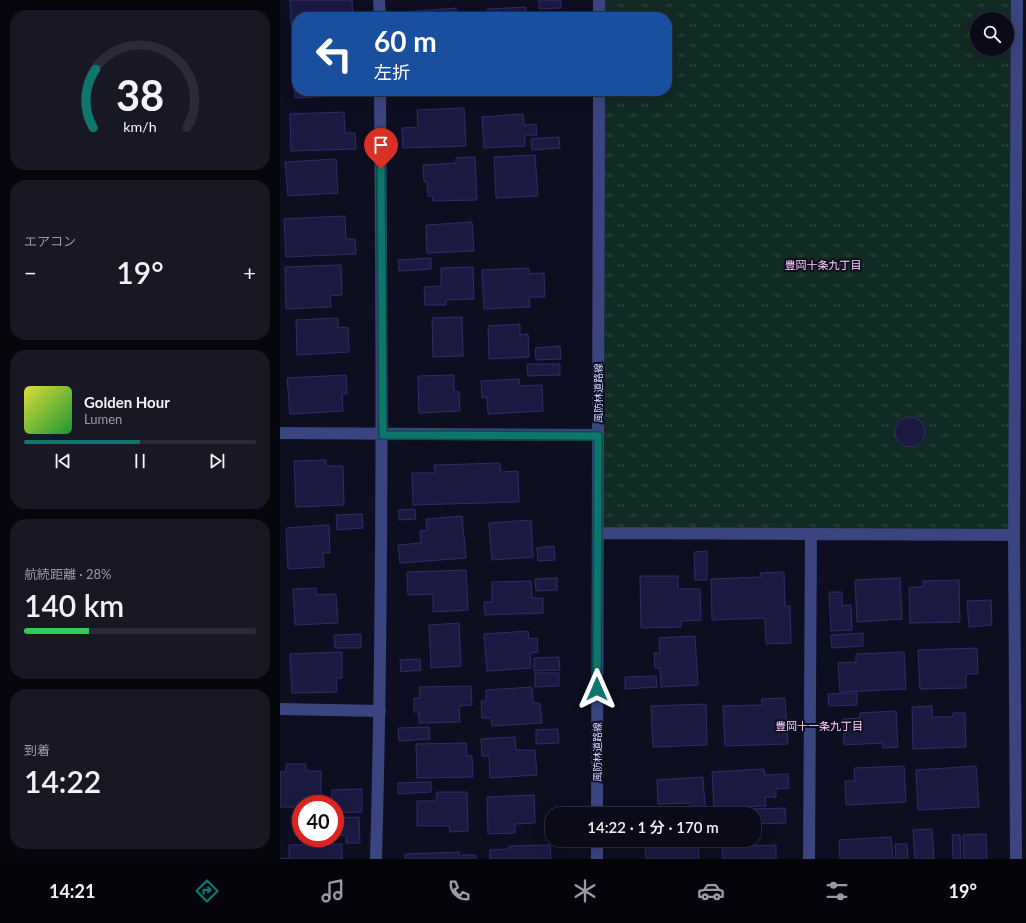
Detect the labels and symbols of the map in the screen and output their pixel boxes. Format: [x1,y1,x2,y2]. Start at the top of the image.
pin [364,128,398,169]
district label: 豊岡十条九丁目 [785,258,862,271]
street label: 風防林道路線 [592,363,604,423]
position arrow [576,668,618,710]
district label: 豊岡十一条九丁目 [775,719,863,732]
street label: 風防林道路線 [591,722,603,782]
speed limit sign: 40 [292,795,344,847]

